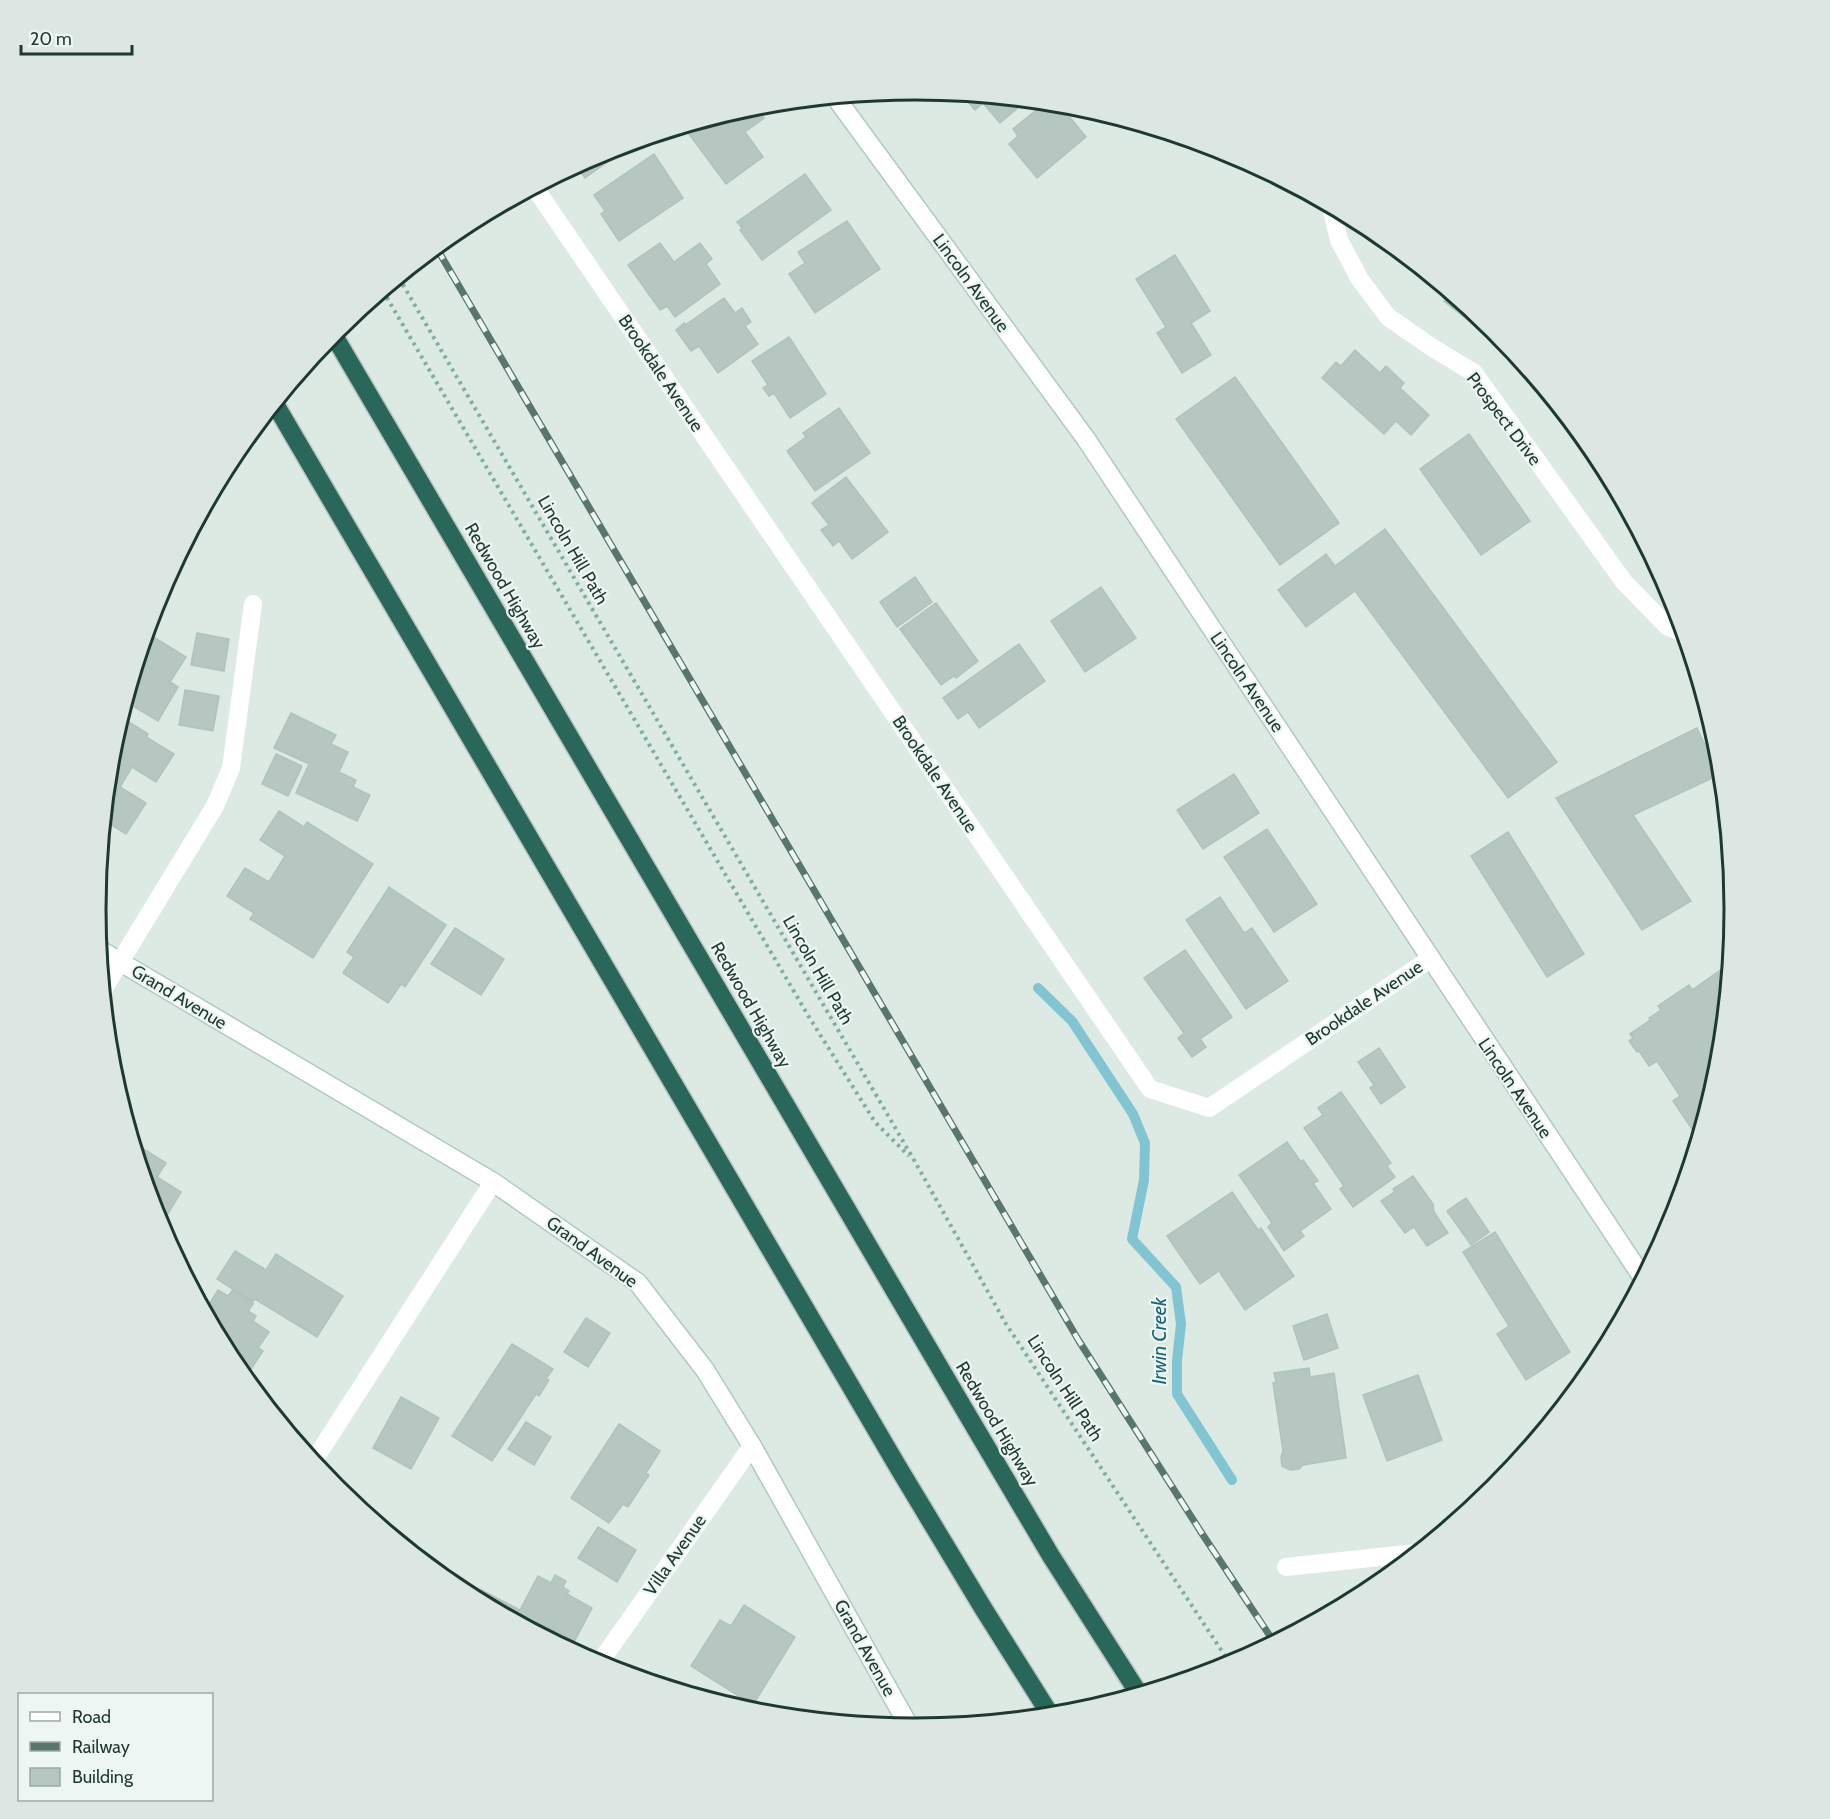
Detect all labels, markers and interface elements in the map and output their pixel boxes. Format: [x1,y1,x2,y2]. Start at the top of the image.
scale bar [21,18,132,56]
text: 20 m [30,28,72,50]
street label: Lincoln Avenue [928,229,1014,337]
street label: Brookdale Avenue [614,310,708,436]
street label: Prospect Drive [1462,368,1546,470]
street label: Lincoln Hill Path [533,491,613,609]
street label: Redwood Highway [460,519,550,653]
street label: Lincoln Avenue [1205,628,1289,736]
street label: Brookdale Avenue [888,711,982,837]
street label: Lincoln Hill Path [778,911,858,1029]
street label: Redwood Highway [706,938,796,1072]
street label: Brookdale Avenue [1301,956,1427,1050]
street label: Grand Avenue [127,960,231,1034]
street label: Lincoln Avenue [1473,1034,1557,1142]
street label: Grand Avenue [542,1212,642,1292]
water label: Irwin Creek [1147,1296,1171,1385]
street label: Lincoln Hill Path [1022,1331,1108,1445]
street label: Redwood Highway [951,1358,1043,1490]
street label: Villa Avenue [639,1510,711,1600]
street label: Grand Avenue [829,1596,901,1700]
legend [18,1693,213,1801]
text: Road [72,1706,111,1728]
text: Railway [72,1736,130,1758]
text: Building [72,1766,134,1788]

